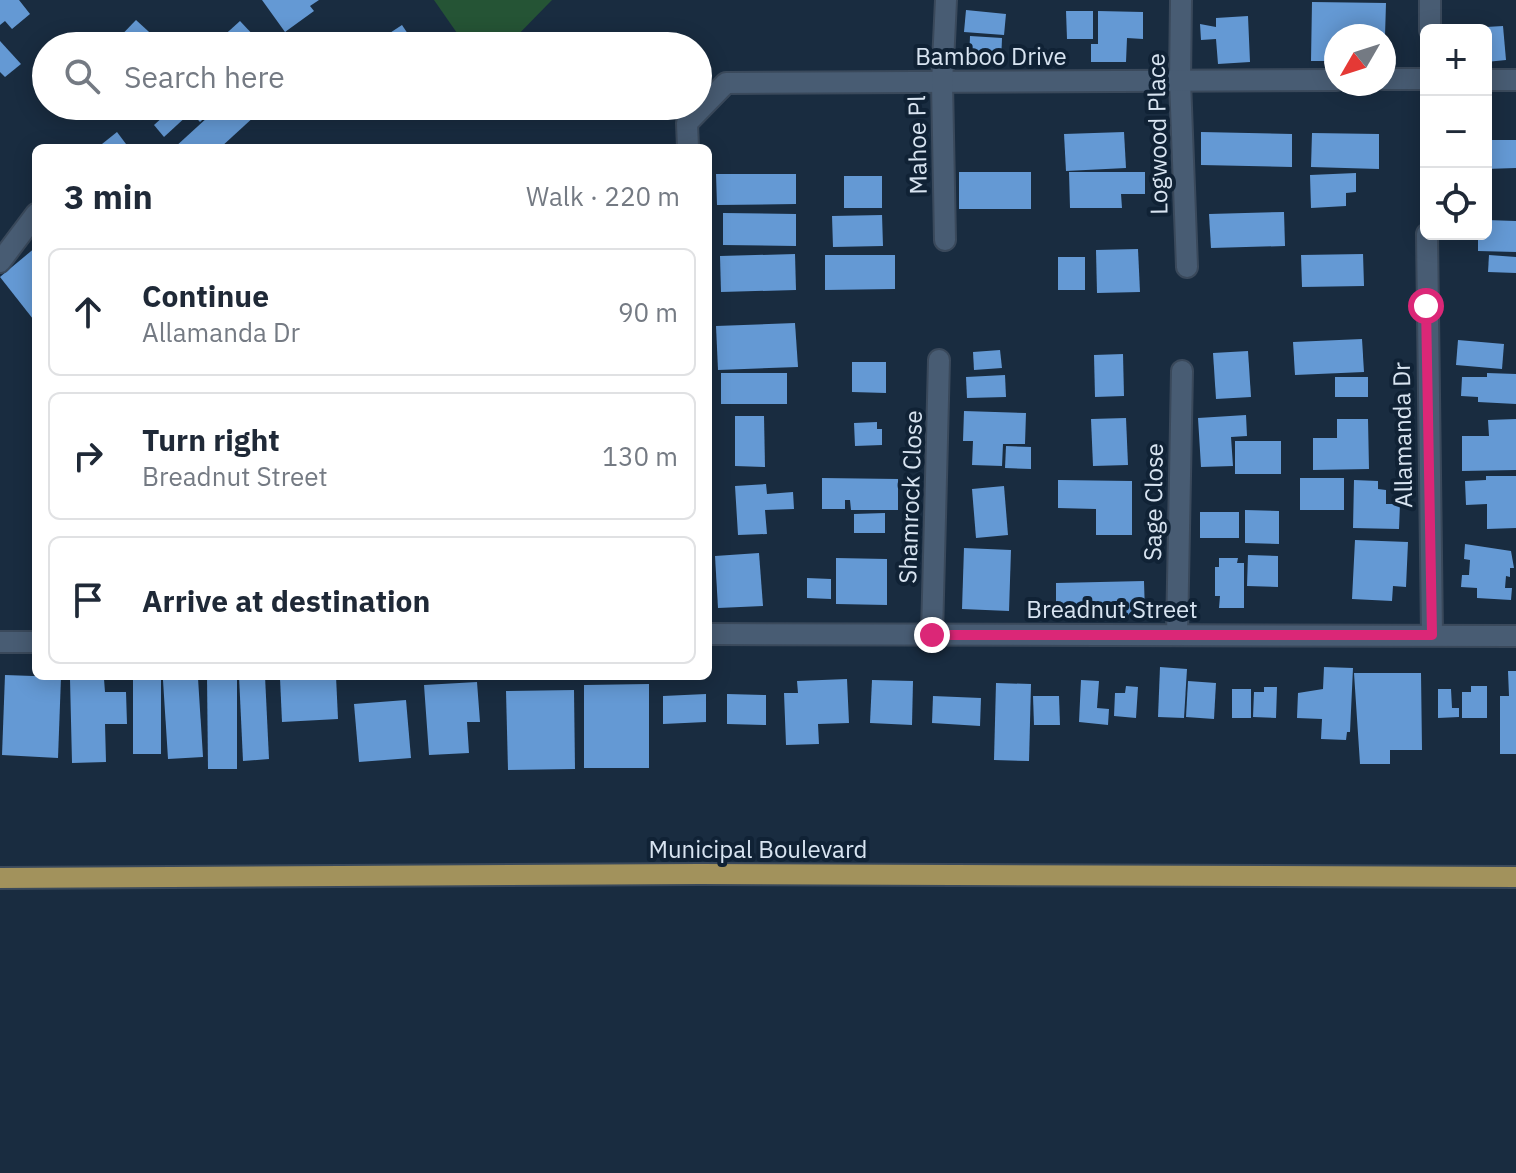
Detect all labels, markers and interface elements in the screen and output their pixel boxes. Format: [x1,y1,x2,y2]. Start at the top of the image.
north arrow [1324,24,1396,96]
map controls [1420,24,1492,240]
button: + [1420,24,1492,96]
search box [32,32,712,120]
street label: Bamboo Drive [915,40,1067,72]
street label: Logwood Place [1140,53,1174,215]
icon: search [60,54,104,98]
text: Search here [124,57,285,96]
street label: Mahoe Pl [900,95,934,195]
button: − [1420,96,1492,168]
button: locate [1420,168,1492,240]
text: 3 min [64,174,153,218]
text: Walk · 220 m [526,179,680,213]
text: Continue [142,276,269,315]
route start [1408,288,1444,324]
icon: ahead [66,290,110,334]
text: 90 m [618,295,678,329]
text: Allamanda Dr [142,315,300,349]
street label: Allamanda Dr [1385,362,1419,508]
street label: Shamrock Close [891,410,929,584]
text: Turn right [142,420,280,459]
icon: right [66,434,110,478]
text: 130 m [602,439,678,473]
street label: Sage Close [1136,443,1170,561]
text: Breadnut Street [142,459,328,493]
icon: arrive [66,578,110,622]
text: Arrive at destination [142,581,430,620]
street label: Breadnut Street [1026,593,1198,625]
route end [914,617,950,653]
street label: Municipal Boulevard [649,833,868,865]

